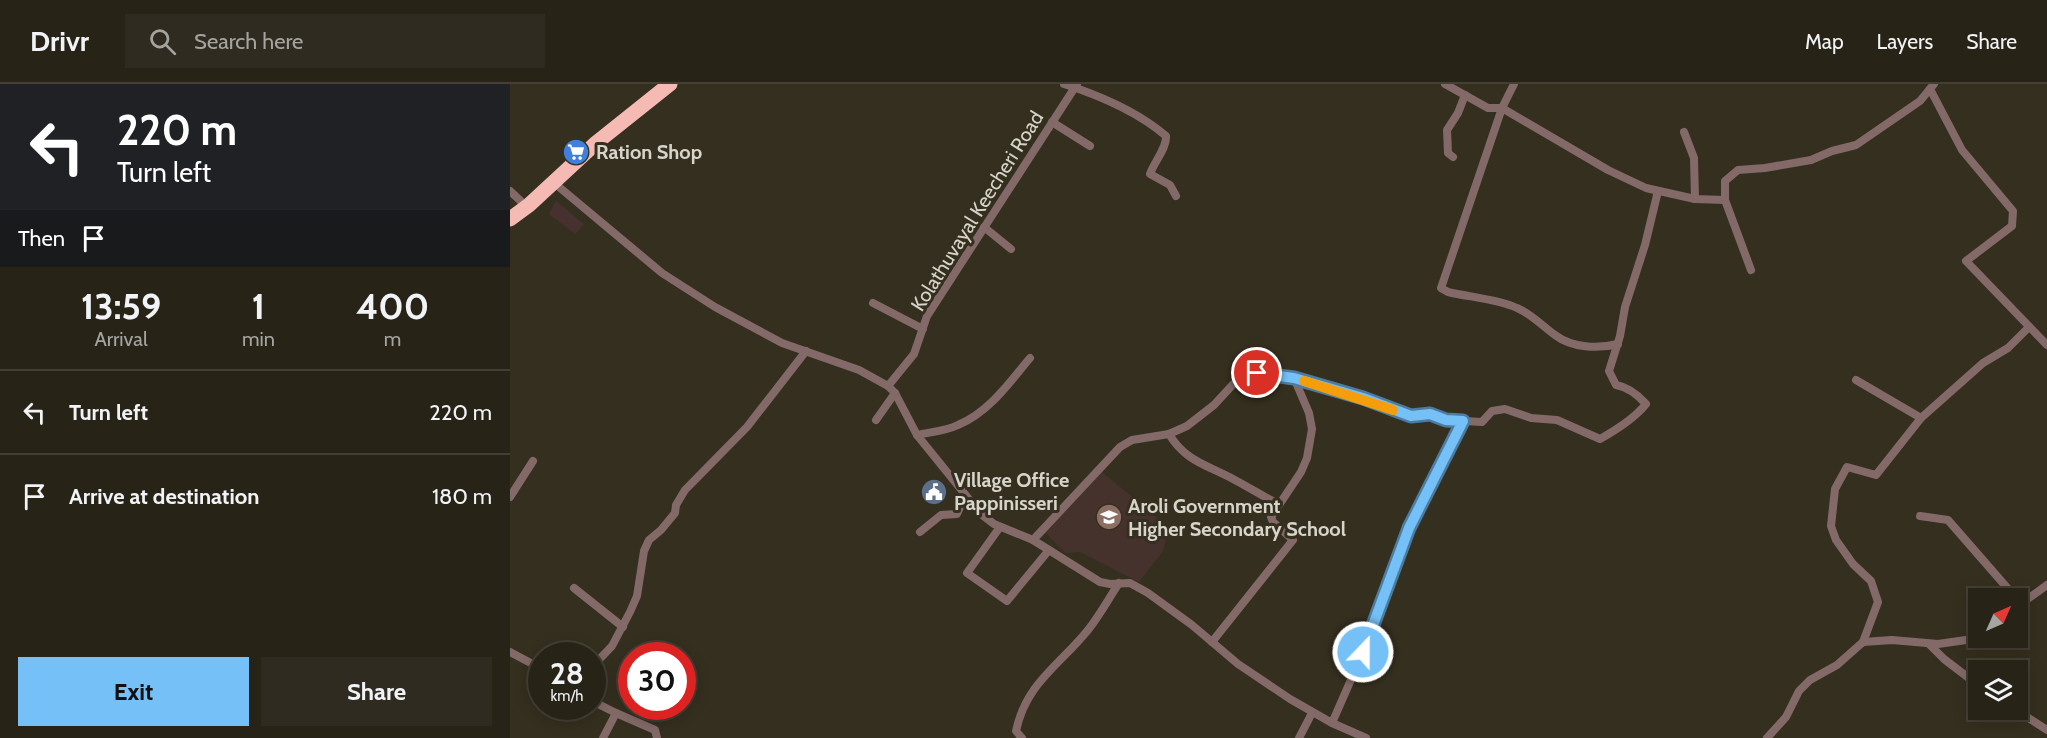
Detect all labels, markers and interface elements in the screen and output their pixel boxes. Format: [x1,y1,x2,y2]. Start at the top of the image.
search box [125,14,545,68]
text: Drivr [30,24,89,58]
icon: search [146,25,179,58]
text: Search here [194,28,303,55]
text: Map [1805,29,1844,54]
text: Layers [1877,29,1933,54]
text: Share [1966,29,2017,54]
text: 220 m [117,104,237,156]
street label: Kolathuvayal Keecheri Road [906,107,1048,315]
icon: left [18,108,96,186]
supermarket icon: Ration Shop [561,137,591,167]
place label: Ration Shop [596,140,702,164]
text: Turn left [117,156,211,189]
icon: arrive [77,222,110,255]
text: Then [18,225,65,252]
text: 13:59 [81,284,161,328]
text: 1 [252,284,265,328]
text: 400 [356,284,429,328]
text: Arrival [94,327,148,351]
text: min [242,327,275,351]
text: m [384,327,401,351]
pin [1231,347,1282,398]
icon: arrive [1240,356,1273,389]
icon: left [18,396,51,429]
text: Turn left [69,399,148,426]
text: 220 m [429,399,492,426]
place label: Village Office Pappinisseri [954,468,1069,515]
public building icon: Village Office Pappinisseri [919,477,949,507]
icon: arrive [18,480,51,513]
text: Arrive at destination [69,483,259,510]
text: 180 m [432,483,492,510]
place label: Aroli Government Higher Secondary School [1128,494,1346,541]
school or university icon: Aroli Government Higher Secondary School [1094,502,1124,532]
north arrow [1968,588,2028,648]
map controls [1968,588,2028,720]
position arrow [1331,620,1395,684]
speed limit sign: 30 [618,642,696,720]
text: 28 [550,655,584,692]
button: Exit [18,657,249,726]
button: Share [261,657,492,726]
button: layers [1968,660,2028,720]
text: km/h [551,687,583,705]

